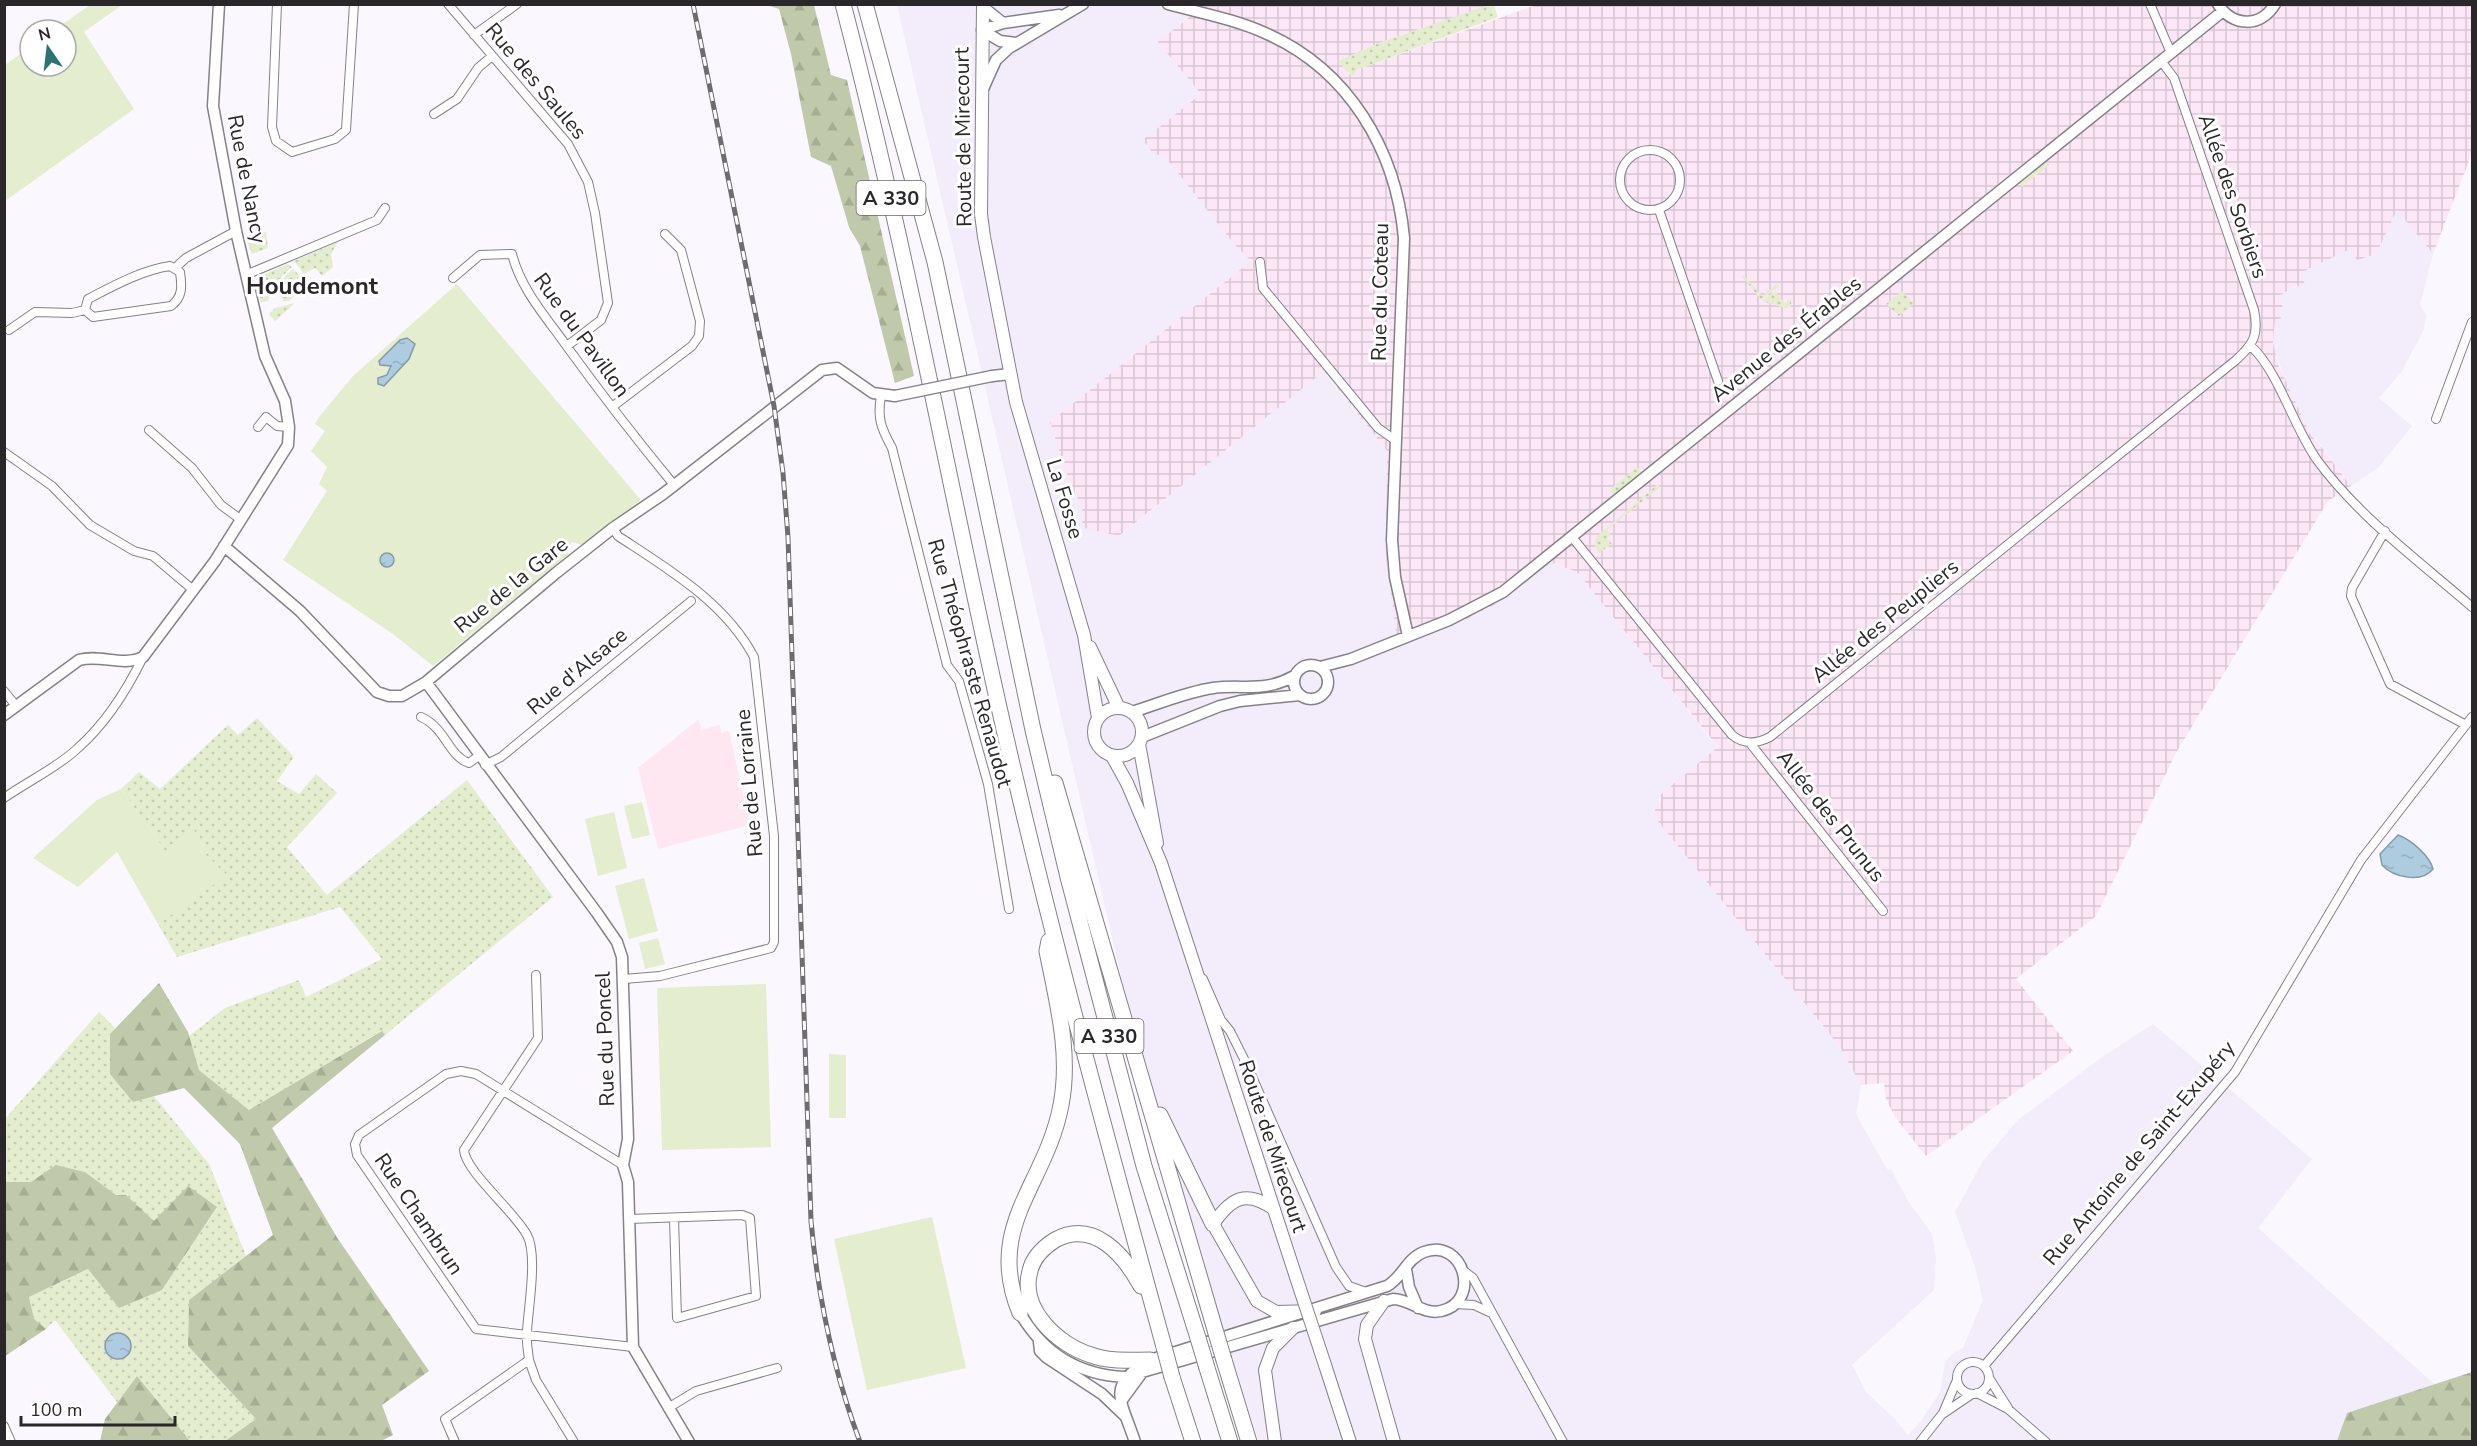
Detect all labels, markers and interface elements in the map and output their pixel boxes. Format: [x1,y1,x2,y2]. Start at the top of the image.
street label: Rue des Saules [479,17,593,145]
north arrow [18,18,78,78]
text: N [36,22,53,47]
street label: Route de Mirecourt [947,46,979,227]
street label: Allée des Sorbiers [2192,110,2274,282]
street label: Rue de Nancy [221,112,273,246]
road number: A 330 [856,181,926,215]
street label: Rue du Coteau [1365,223,1395,361]
street label: Rue du Pavillon [527,267,637,403]
district label: Houdemont [246,270,379,302]
street label: Avenue des Érables [1705,270,1867,408]
street label: La Fosse [1040,456,1090,542]
street label: Rue de la Gare [448,530,574,640]
street label: Rue Théophraste Renaudot [921,535,1019,791]
street label: Allée des Peupliers [1805,553,1965,689]
street label: Rue d'Alsace [521,621,633,721]
street label: Rue de Lorraine [729,708,769,858]
street label: Allée des Prunus [1771,744,1891,888]
street label: Rue du Poncel [589,970,621,1107]
road number: A 330 [1074,1019,1144,1053]
street label: Rue Antoine de Saint-Exupéry [2037,1035,2241,1271]
street label: Route de Mirecourt [1232,1056,1314,1236]
street label: Rue Chambrun [368,1148,470,1280]
scale bar [21,1389,176,1427]
text: 100 m [30,1398,82,1422]

